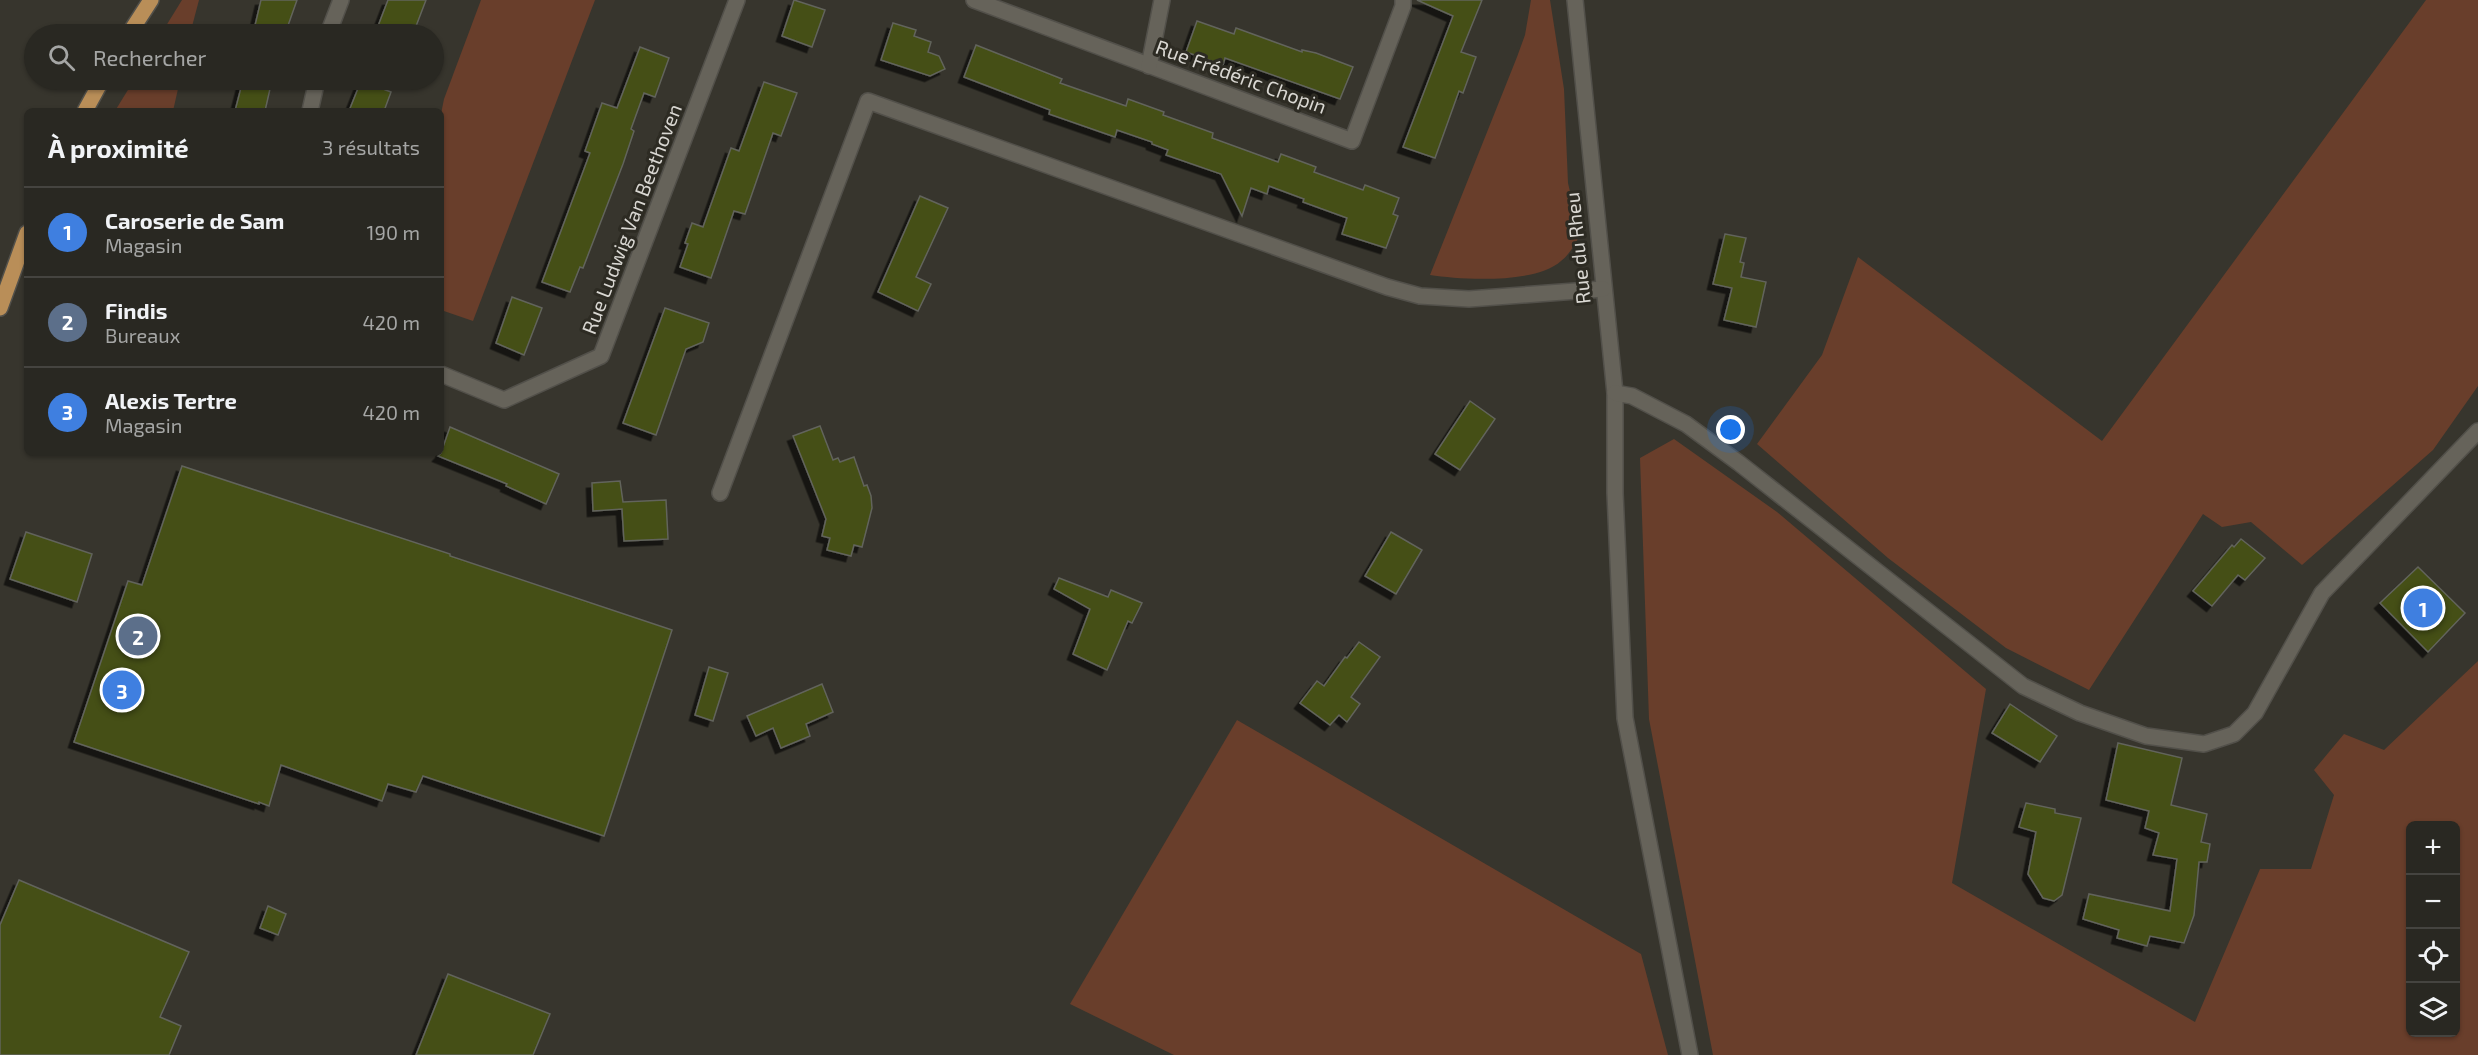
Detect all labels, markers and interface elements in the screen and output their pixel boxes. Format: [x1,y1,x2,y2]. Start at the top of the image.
search box [24,24,444,90]
street label: Rue Frédéric Chopin [1153,34,1330,118]
icon: search [45,41,78,74]
text: Rechercher [93,44,206,70]
street label: Rue Ludwig Van Beethoven [576,100,686,337]
text: À proximité [48,132,189,163]
text: 3 résultats [322,135,420,159]
street label: Rue du Rheu [1559,191,1595,305]
text: Caroserie de Sam [105,207,285,233]
text: 1 [63,220,72,244]
text: 190 m [367,220,420,244]
text: Magasin [105,233,182,257]
text: Findis [105,297,167,323]
text: 2 [62,310,73,334]
text: 420 m [362,310,420,334]
text: Bureaux [105,323,180,347]
text: Alexis Tertre [105,387,237,413]
text: 3 [62,400,73,424]
text: 420 m [362,400,420,424]
text: Magasin [105,413,182,437]
your location [1716,415,1745,444]
pin: 1 [2404,586,2442,630]
pin: 2 [118,614,158,658]
pin: 3 [102,668,142,712]
map controls [2406,821,2460,1037]
button: + [2406,821,2460,875]
button: − [2406,875,2460,929]
button: locate [2406,929,2460,983]
button: layers [2406,983,2460,1037]

